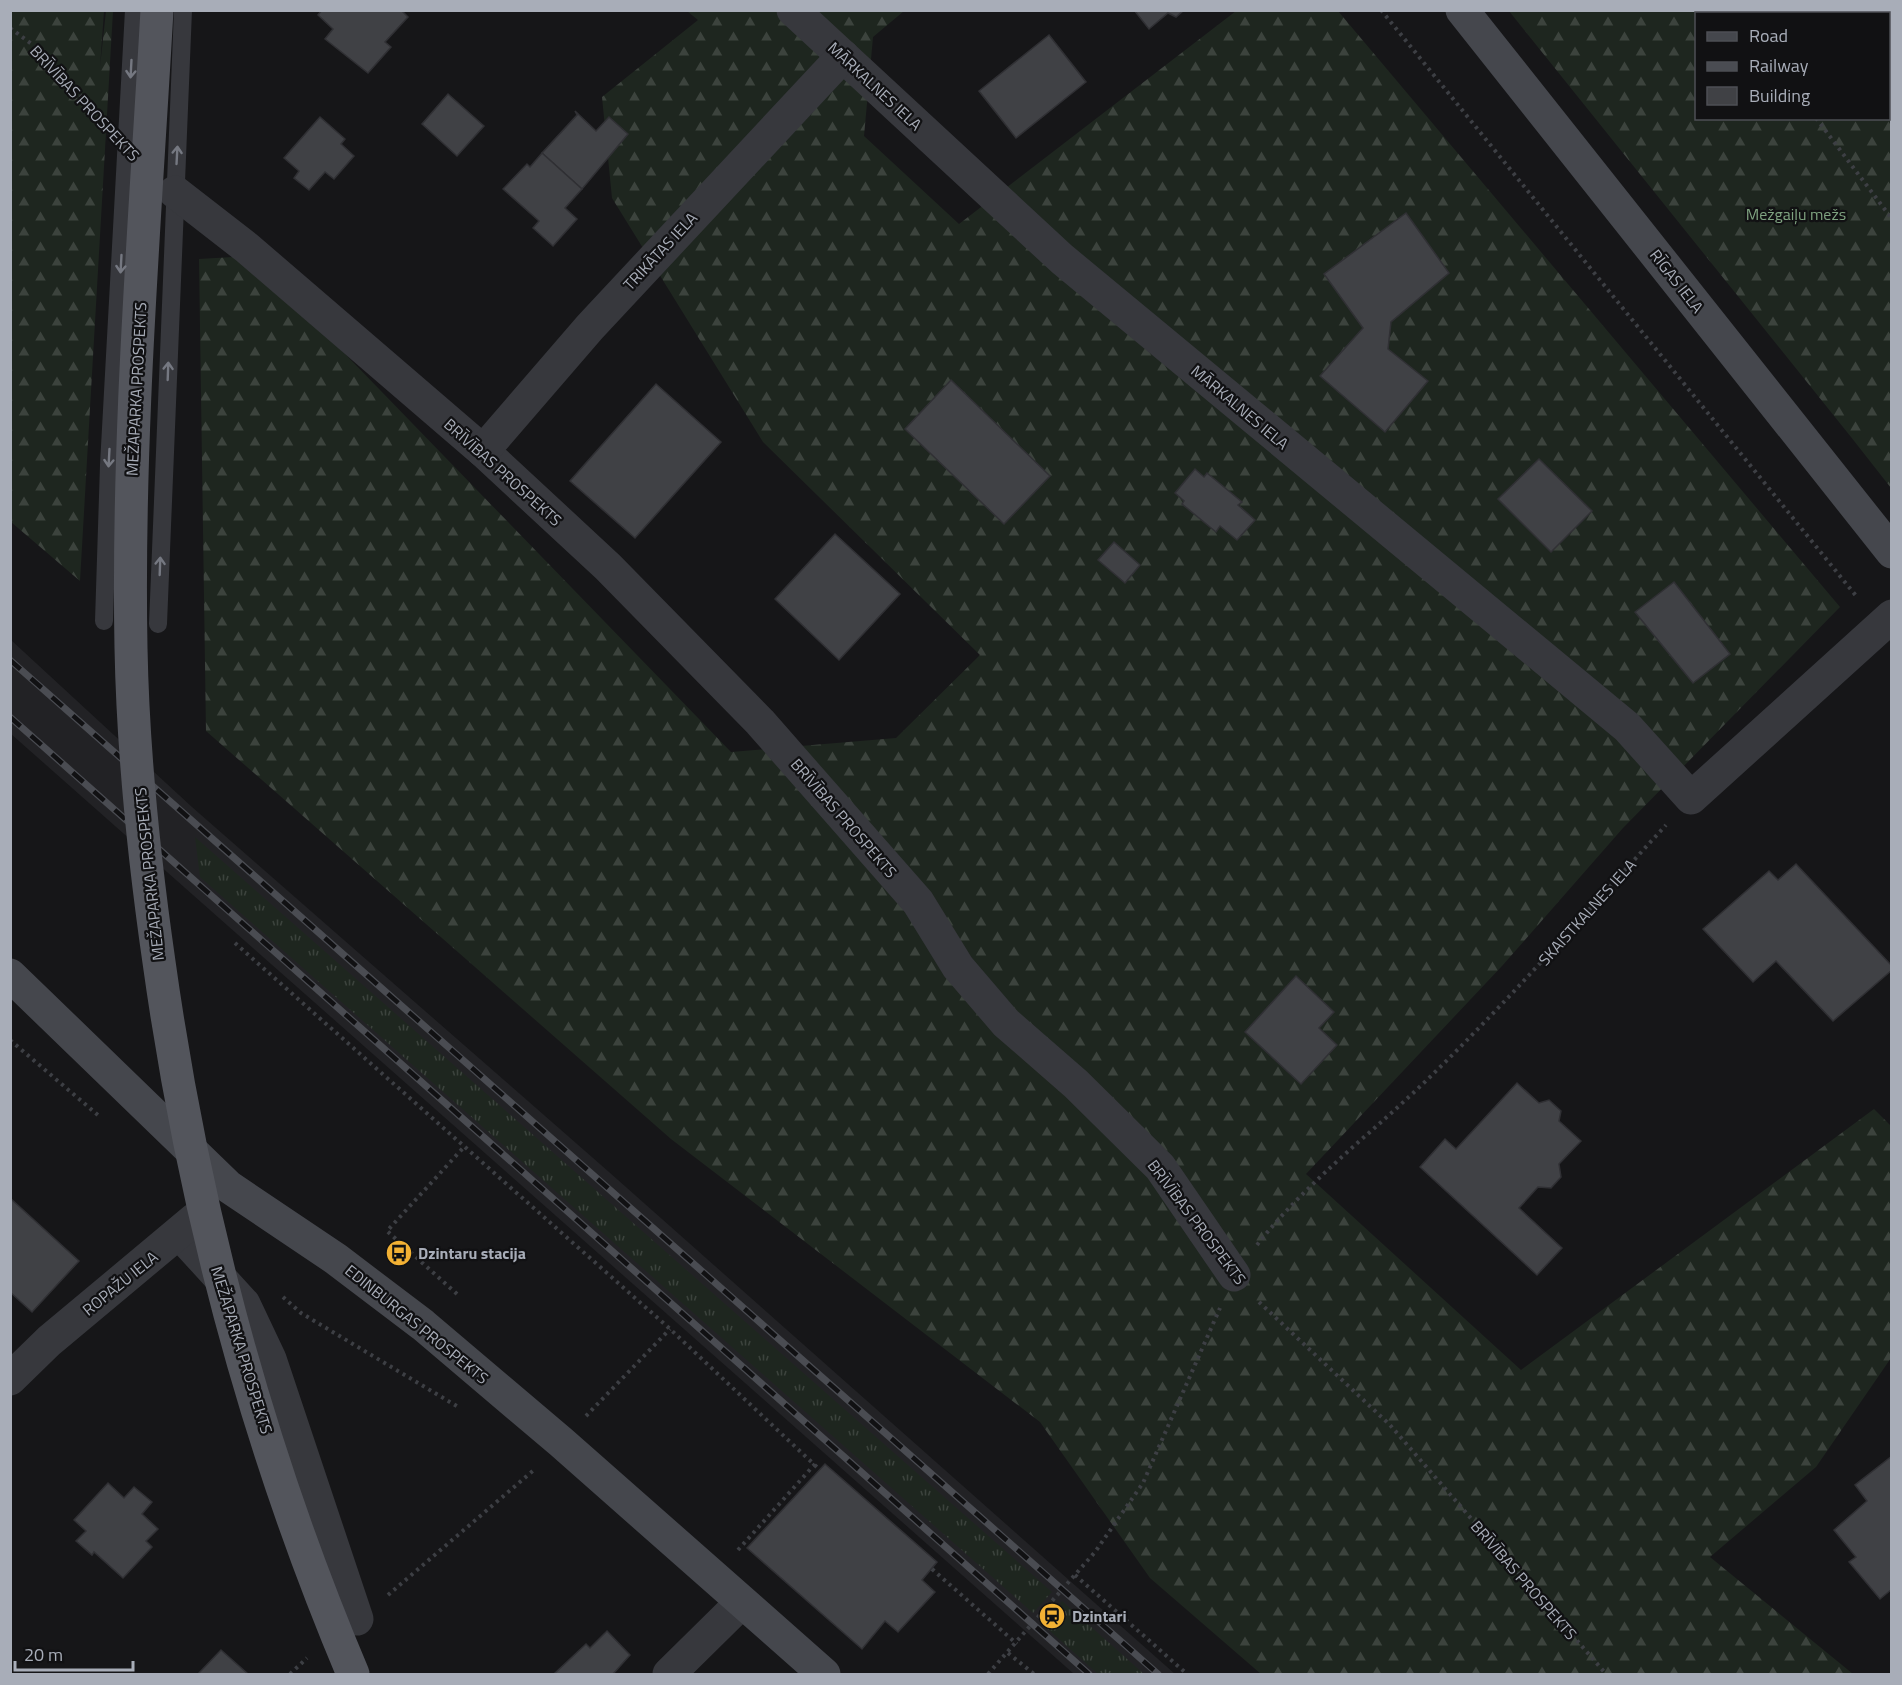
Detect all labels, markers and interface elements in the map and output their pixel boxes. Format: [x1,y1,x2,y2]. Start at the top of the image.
legend [1695,12,1890,120]
text: Road [1749,22,1788,49]
street label: MĀRKALNES IELA [823,36,928,136]
street label: BRĪVĪBAS PROSPEKTS [25,39,145,167]
text: Railway [1749,52,1809,79]
one-way arrow [126,58,137,78]
text: Building [1749,82,1810,109]
one-way arrow [171,145,182,165]
park label: Mežgaiļu mežs [1746,202,1846,226]
street label: TRIKĀTAS IELA [617,206,703,296]
street label: RĪGAS IELA [1644,244,1710,318]
one-way arrow [115,253,126,273]
street label: MEŽAPARKA PROSPEKTS [119,301,153,477]
street label: MĀRKALNES IELA [1186,359,1294,455]
one-way arrow [162,361,173,381]
street label: BRĪVĪBAS PROSPEKTS [439,412,567,532]
one-way arrow [104,448,115,468]
one-way arrow [154,556,165,576]
street label: BRĪVĪBAS PROSPEKTS [785,753,903,883]
street label: MEŽAPARKA PROSPEKTS [128,786,170,962]
street label: SKAISTKALNES IELA [1532,853,1642,971]
street label: BRĪVĪBAS PROSPEKTS [1142,1154,1252,1290]
bus stop icon: Dzintaru stacija [384,1238,414,1268]
place label: Dzintaru stacija [418,1241,526,1265]
street label: ROPAŽU IELA [77,1245,163,1321]
street label: EDINBURGAS PROSPEKTS [340,1259,494,1389]
street label: MEŽAPARKA PROSPEKTS [205,1263,279,1437]
street label: BRĪVĪBAS PROSPEKTS [1465,1515,1583,1645]
station icon: Dzintari [1037,1601,1067,1631]
place label: Dzintari [1072,1604,1127,1628]
scale bar [15,1634,134,1672]
text: 20 m [24,1641,63,1668]

